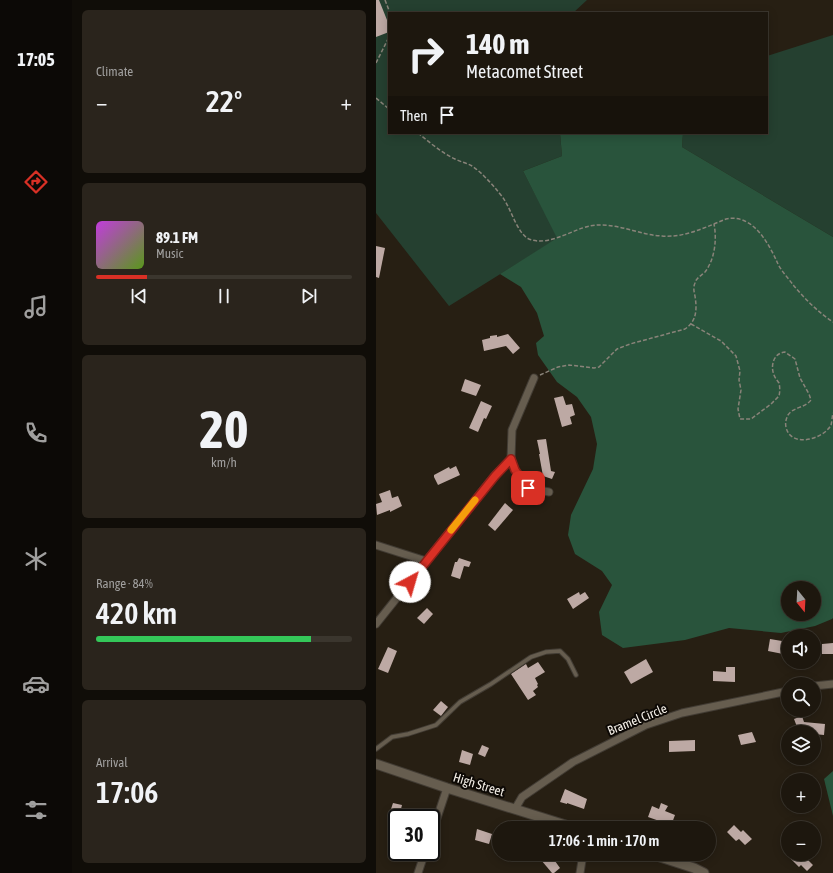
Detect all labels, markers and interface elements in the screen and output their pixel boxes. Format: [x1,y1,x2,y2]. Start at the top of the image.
icon: right [400,28,452,80]
text: 140 m [466,28,529,60]
text: 17:05 [17,49,55,70]
text: Metacomet Street [466,61,583,82]
text: Climate [96,64,133,79]
text: 22° [206,84,242,118]
text: − [96,89,107,115]
text: + [341,89,352,115]
icon: arrive [436,104,458,126]
text: Then [400,107,428,124]
icon: directions [22,168,50,196]
text: 89.1 FM [156,229,198,246]
text: Music [156,246,183,261]
icon: previous [128,285,150,307]
icon: pause [213,285,235,307]
icon: next [298,285,320,307]
icon: music [22,293,50,321]
text: 20 [200,399,248,459]
icon: phone [22,419,50,447]
text: km/h [211,455,237,470]
pin [511,471,545,505]
icon: arrive [517,477,539,499]
icon: climate [22,545,50,573]
position arrow [389,561,431,603]
text: Range · 84% [96,576,153,591]
north arrow [781,581,821,621]
map controls [781,581,821,861]
text: 420 km [96,596,177,630]
button: sound [781,629,821,669]
icon: car [22,670,50,698]
button: search [781,677,821,717]
street label: Bramel Circle [605,701,669,738]
button: layers [781,725,821,765]
text: Arrival [96,755,128,770]
street label: High Street [451,770,507,799]
button: + [781,773,821,813]
text: 17:06 [96,775,158,809]
icon: filters [22,796,50,824]
speed limit sign: 30 [388,809,440,861]
button: − [781,821,821,861]
text: 17:06 · 1 min · 170 m [549,832,659,849]

